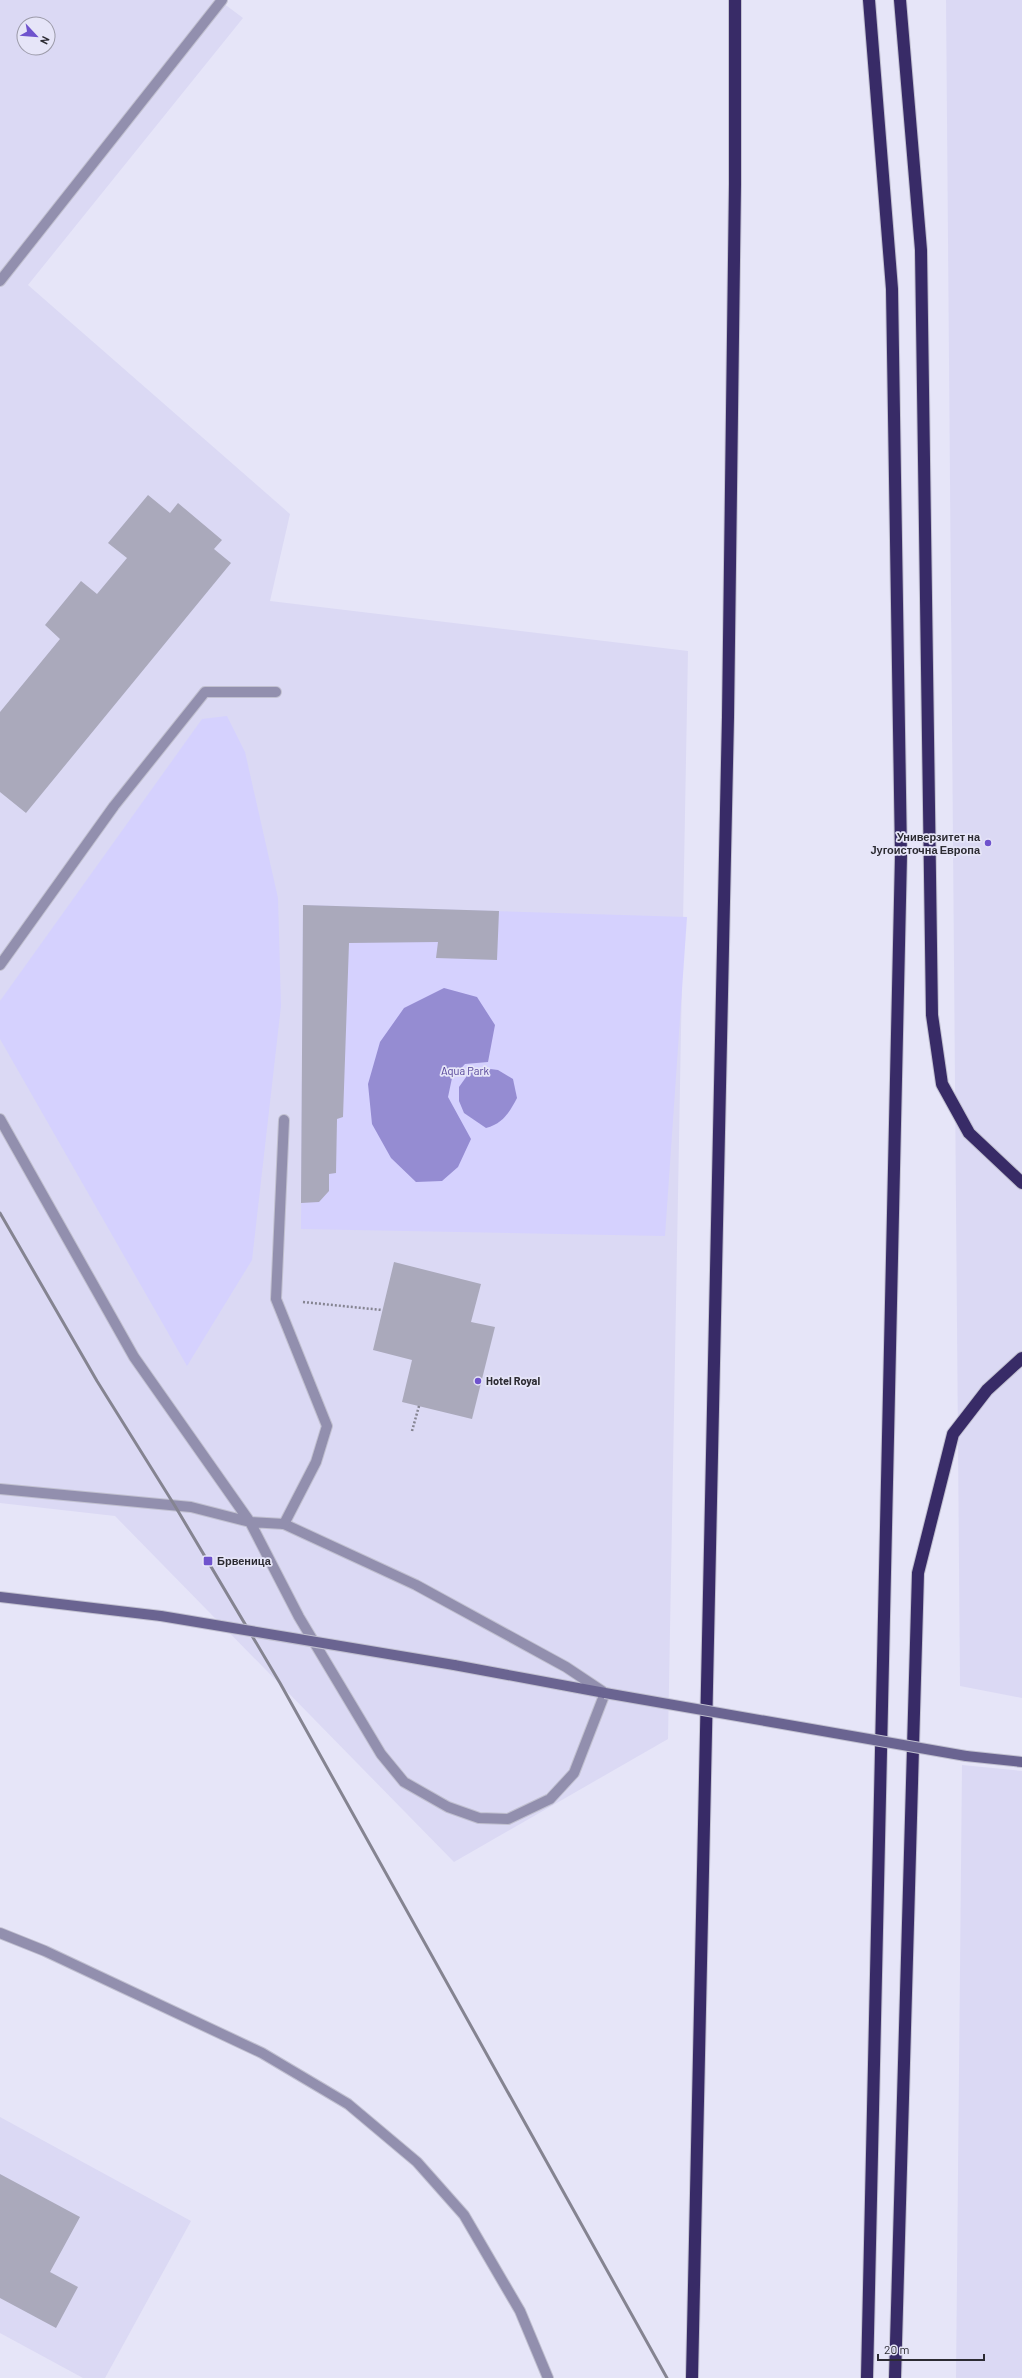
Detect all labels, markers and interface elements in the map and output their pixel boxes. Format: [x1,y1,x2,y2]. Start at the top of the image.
north arrow [16,16,56,56]
text: N [38,34,53,47]
place label: Универзитет на Југоисточна Европа [870,830,981,856]
marker: Универзитет на Југоисточна Европа [983,838,993,848]
park label: Aqua Park [441,1064,489,1077]
place label: Hotel Royal [486,1374,540,1387]
marker: Hotel Royal [473,1376,483,1386]
place label: Брвеница [217,1554,272,1567]
marker: Брвеница [202,1555,214,1567]
scale bar [878,2336,984,2362]
text: 20 m [884,2342,910,2356]

